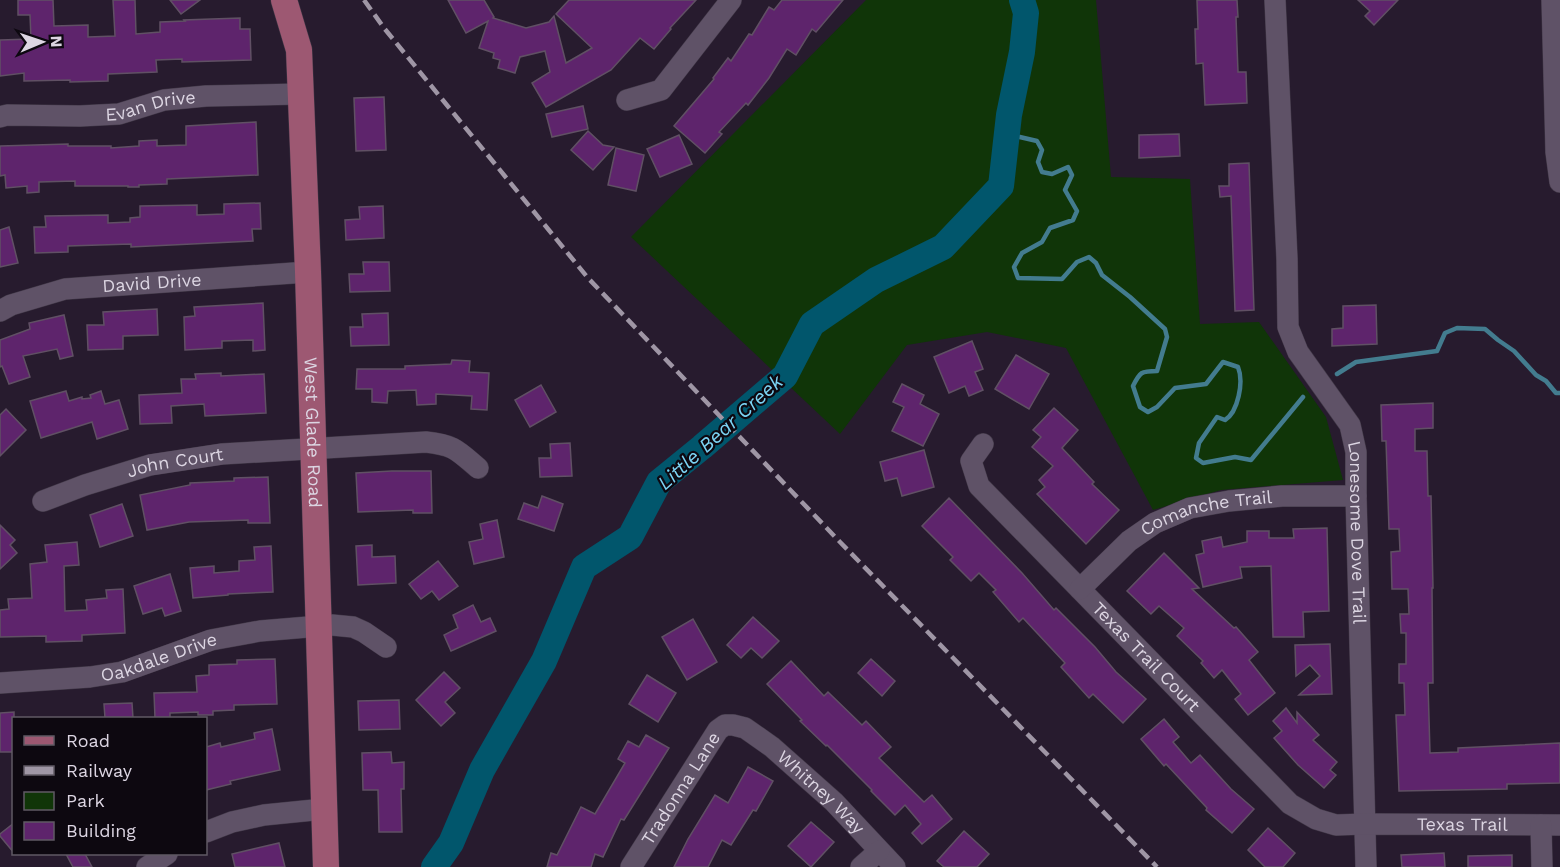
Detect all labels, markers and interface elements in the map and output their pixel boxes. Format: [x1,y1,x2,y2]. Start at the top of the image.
north arrow [12,12,72,72]
text: N [47,35,66,48]
street label: Evan Drive [105,86,197,125]
street label: David Drive [102,268,202,296]
street label: West Glade Road [301,357,326,508]
water label: Little Bear Creek [652,369,789,495]
street label: Lonesome Dove Trail [1344,439,1370,625]
street label: John Court [124,443,225,482]
street label: Comanche Trail [1136,486,1273,540]
street label: Texas Trail Court [1088,597,1205,716]
street label: Oakdale Drive [99,628,219,685]
legend [12,717,207,855]
street label: Tradonna Lane [637,728,724,849]
text: Road [66,730,110,751]
street label: Whitney Way [773,746,870,838]
text: Railway [66,760,133,781]
text: Park [66,790,105,811]
street label: Texas Trail [1417,813,1508,835]
text: Building [66,820,136,841]

